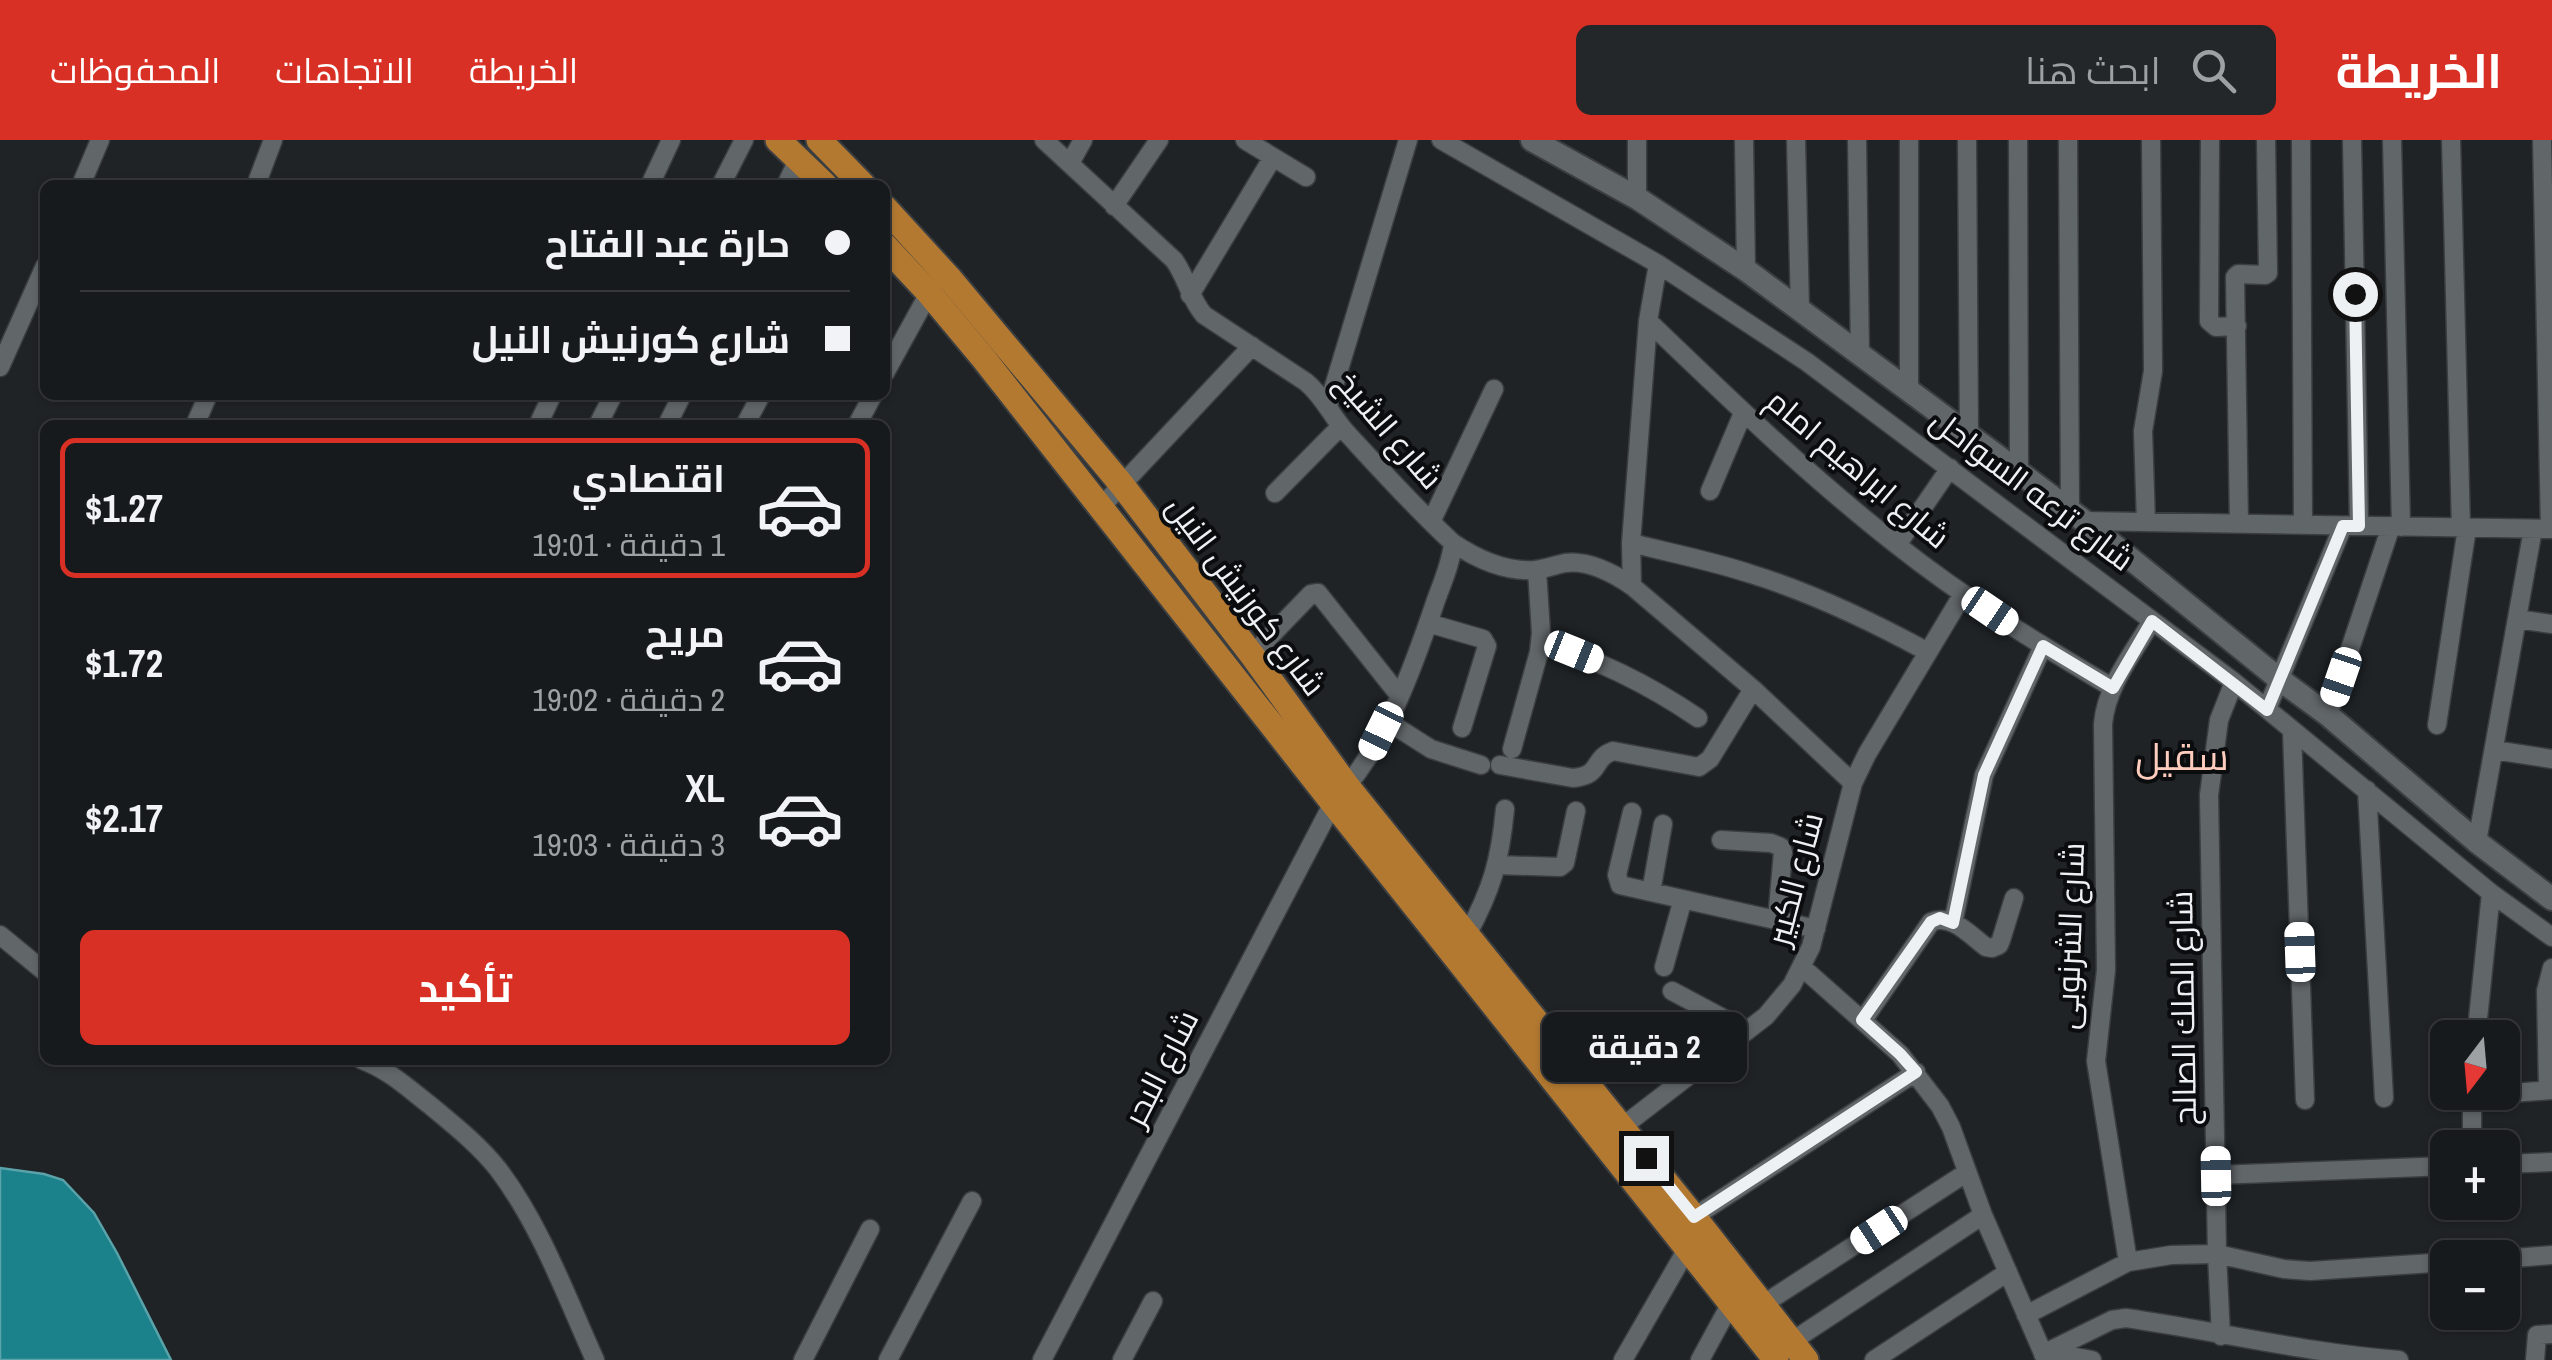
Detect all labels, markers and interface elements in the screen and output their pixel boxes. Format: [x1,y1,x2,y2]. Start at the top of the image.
search box [1576,25,2276,115]
text: الخريطة [2336,38,2502,103]
icon: search [2186,43,2241,98]
text: ابحث هنا [2025,45,2161,96]
text: المحفوظات [50,47,220,94]
text: الاتجاهات [275,47,414,94]
text: الخريطة [469,47,578,94]
text: حارة عبد الفتاح [545,218,790,269]
route start [2333,272,2378,317]
text: شارع كورنيش النيل [472,314,790,365]
street label: شارع الشيخ [1325,361,1453,499]
street label: شارع ابراهيم امام [1757,379,1959,559]
street label: شارع ترعه السواحل [1921,399,2143,581]
text: اقتصادي [572,453,725,504]
icon: car [755,463,845,553]
text: $1.27 [85,483,163,534]
street label: شارع كورنيش النيل [1156,487,1336,705]
text: 1 دقيقة · 19:01 [532,523,725,566]
car [1957,582,2023,640]
text: مريح [645,608,725,659]
icon: car [755,618,845,708]
car [1541,627,1607,677]
text: $1.72 [85,638,163,689]
car [2317,644,2365,710]
text: 2 دقيقة · 19:02 [532,678,725,721]
car [1354,697,1408,765]
district label: سقيل [2135,731,2229,782]
text: XL [685,763,725,814]
icon: car [755,773,845,863]
text: $2.17 [85,793,163,844]
street label: شارع الكبير [1756,808,1834,952]
text: 3 دقيقة · 19:03 [532,823,725,866]
street label: شارع الشرنوبى [2045,842,2095,1030]
street label: شارع الملك الصالح [2159,890,2207,1126]
car [2284,921,2316,983]
button: تأكيد [80,930,850,1045]
street label: شارع البحر [1112,1002,1209,1135]
callout: 2 دقيقة [1544,1013,1748,1083]
north arrow [2430,1020,2520,1110]
map controls [2430,1020,2520,1330]
text: 2 دقيقة [1588,1025,1701,1068]
button: + [2430,1130,2520,1220]
route end [1624,1136,1669,1181]
car [2200,1146,2232,1206]
car [1846,1201,1912,1259]
button: − [2430,1240,2520,1330]

